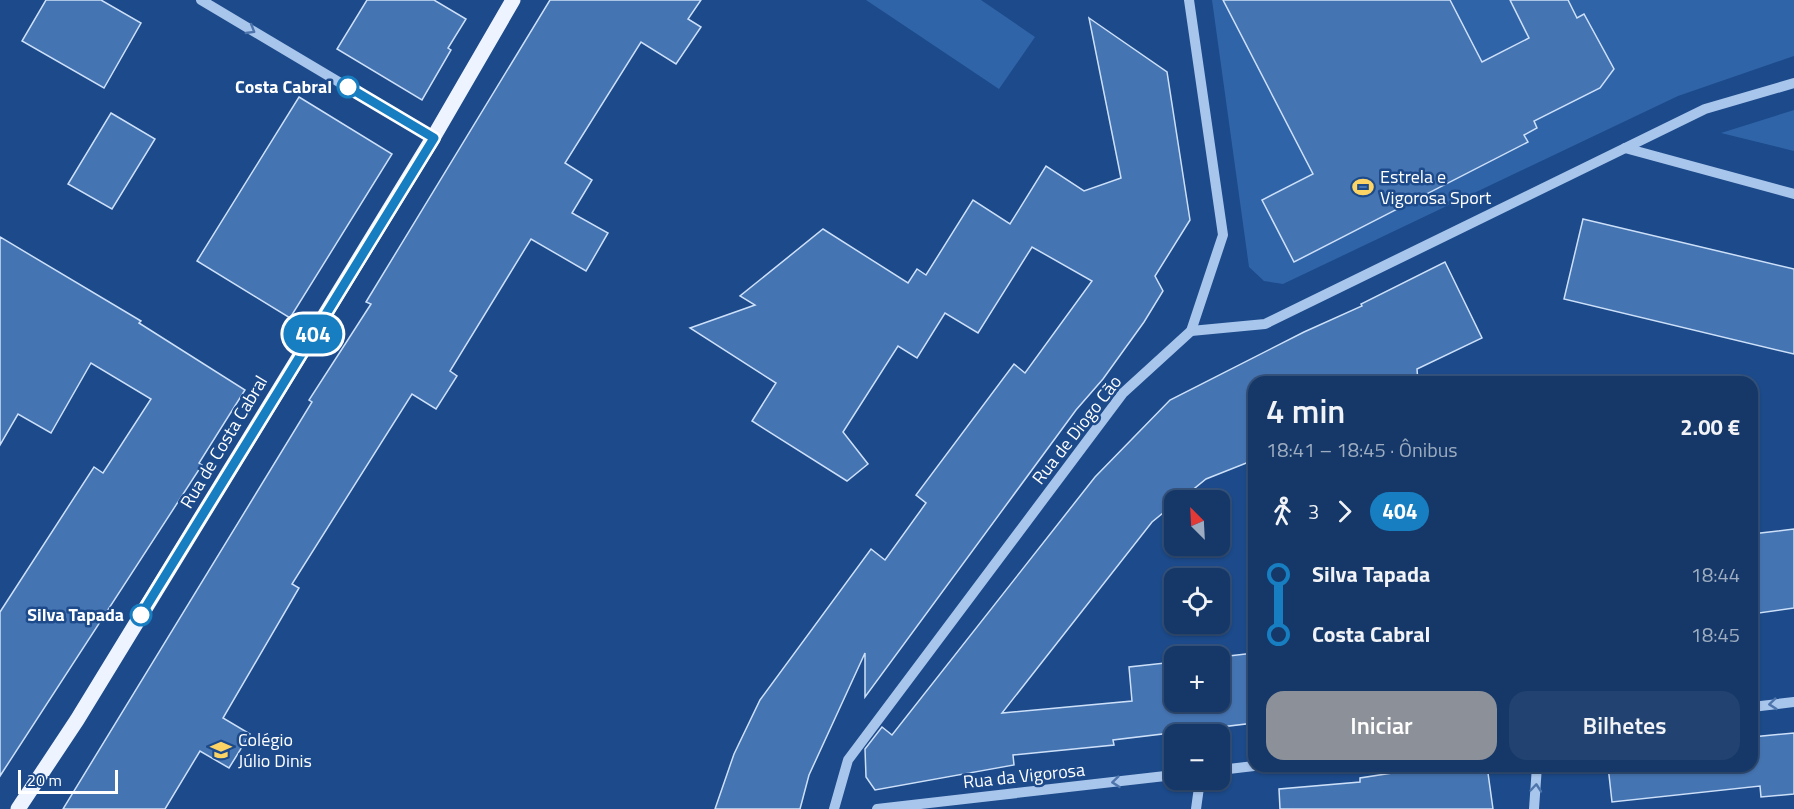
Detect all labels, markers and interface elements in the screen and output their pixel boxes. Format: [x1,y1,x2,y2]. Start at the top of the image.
one-way arrow [245,22,255,34]
place label: Costa Cabral [235,73,332,100]
marker: Costa Cabral [337,76,359,98]
place label: Estrela e Vigorosa Sport [1380,163,1492,211]
sports icon: Estrela e Vigorosa Sport [1351,175,1375,199]
line badge: 404 [278,314,348,354]
text: 404 [295,318,331,350]
street label: Rua de Diogo Cão [1025,369,1128,490]
street label: Rua de Costa Cabral [173,370,274,513]
text: 4 min [1266,386,1345,436]
text: 2.00 € [1680,410,1740,444]
text: 18:41 – 18:45 · Ônibus [1266,434,1458,465]
north arrow [1164,490,1230,556]
map controls [1164,490,1230,790]
icon: walk [1266,495,1299,528]
icon: forward [1328,495,1361,528]
text: 404 [1382,495,1417,527]
text: 3 [1308,496,1319,527]
text: Silva Tapada [1312,557,1430,591]
text: 18:44 [1691,559,1740,590]
button: locate [1164,568,1230,634]
place label: Silva Tapada [27,601,124,628]
marker: Silva Tapada [130,604,152,626]
text: Costa Cabral [1312,617,1430,651]
text: 18:45 [1691,619,1740,650]
button: + [1164,646,1230,712]
button: Iniciar [1266,691,1497,760]
button: Bilhetes [1509,691,1740,760]
one-way arrow [1768,698,1778,710]
button: − [1164,724,1230,790]
place label: Colégio Júlio Dinis [238,726,312,774]
school or university icon: Colégio Júlio Dinis [209,738,233,762]
street label: Rua da Vigorosa [962,756,1086,795]
scale bar [18,767,118,794]
text: 20 m [27,768,62,792]
one-way arrow [1112,775,1121,788]
one-way arrow [1529,783,1542,792]

